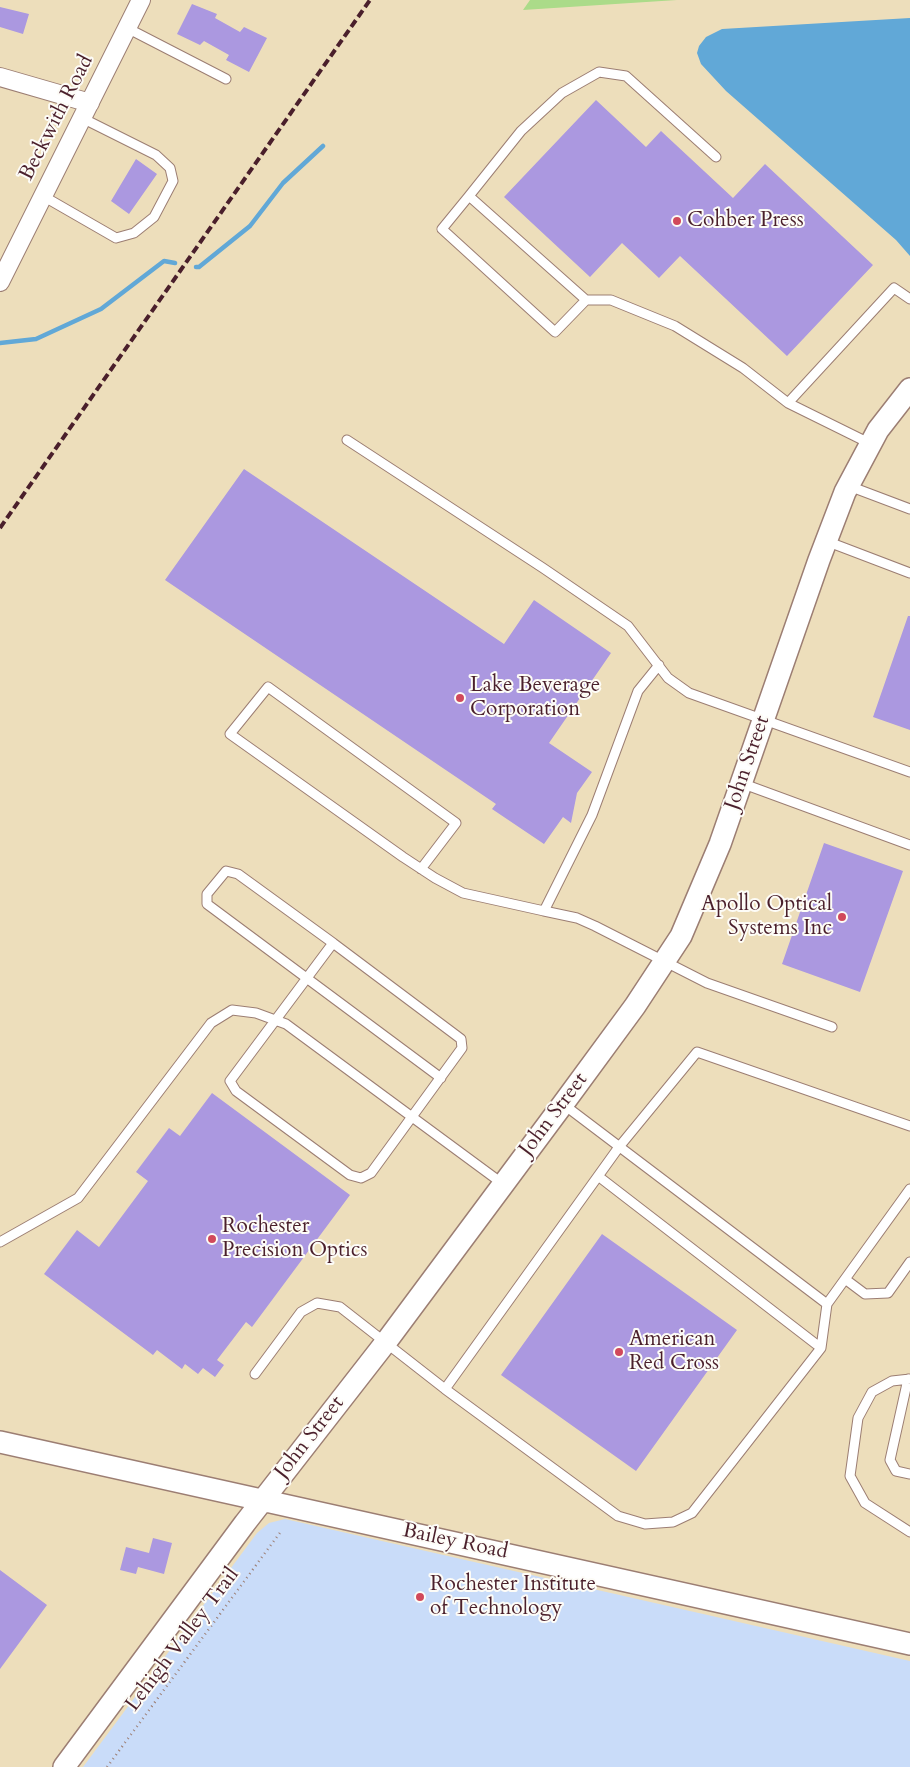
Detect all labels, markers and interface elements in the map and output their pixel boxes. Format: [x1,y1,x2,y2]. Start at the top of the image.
street label: Beckwith Road [15,51,99,185]
place label: Cohber Press [687,208,804,234]
marker: Cohber Press [671,215,683,227]
place label: Lake Beverage Corporation [470,673,600,723]
marker: Lake Beverage Corporation [454,692,466,704]
street label: John Street [720,713,776,813]
place label: Apollo Optical Systems Inc [701,892,832,942]
marker: Apollo Optical Systems Inc [836,911,848,923]
street label: John Street [514,1068,594,1162]
place label: Rochester Precision Optics [222,1214,367,1264]
marker: Rochester Precision Optics [206,1233,218,1245]
place label: American Red Cross [629,1327,719,1377]
marker: American Red Cross [613,1346,625,1358]
street label: John Street [270,1392,350,1484]
street label: Bailey Road [400,1519,510,1565]
street label: Lehigh Valley Trail [121,1563,245,1717]
place label: Rochester Institute of Technology [430,1572,596,1622]
marker: Rochester Institute of Technology [414,1591,426,1603]

